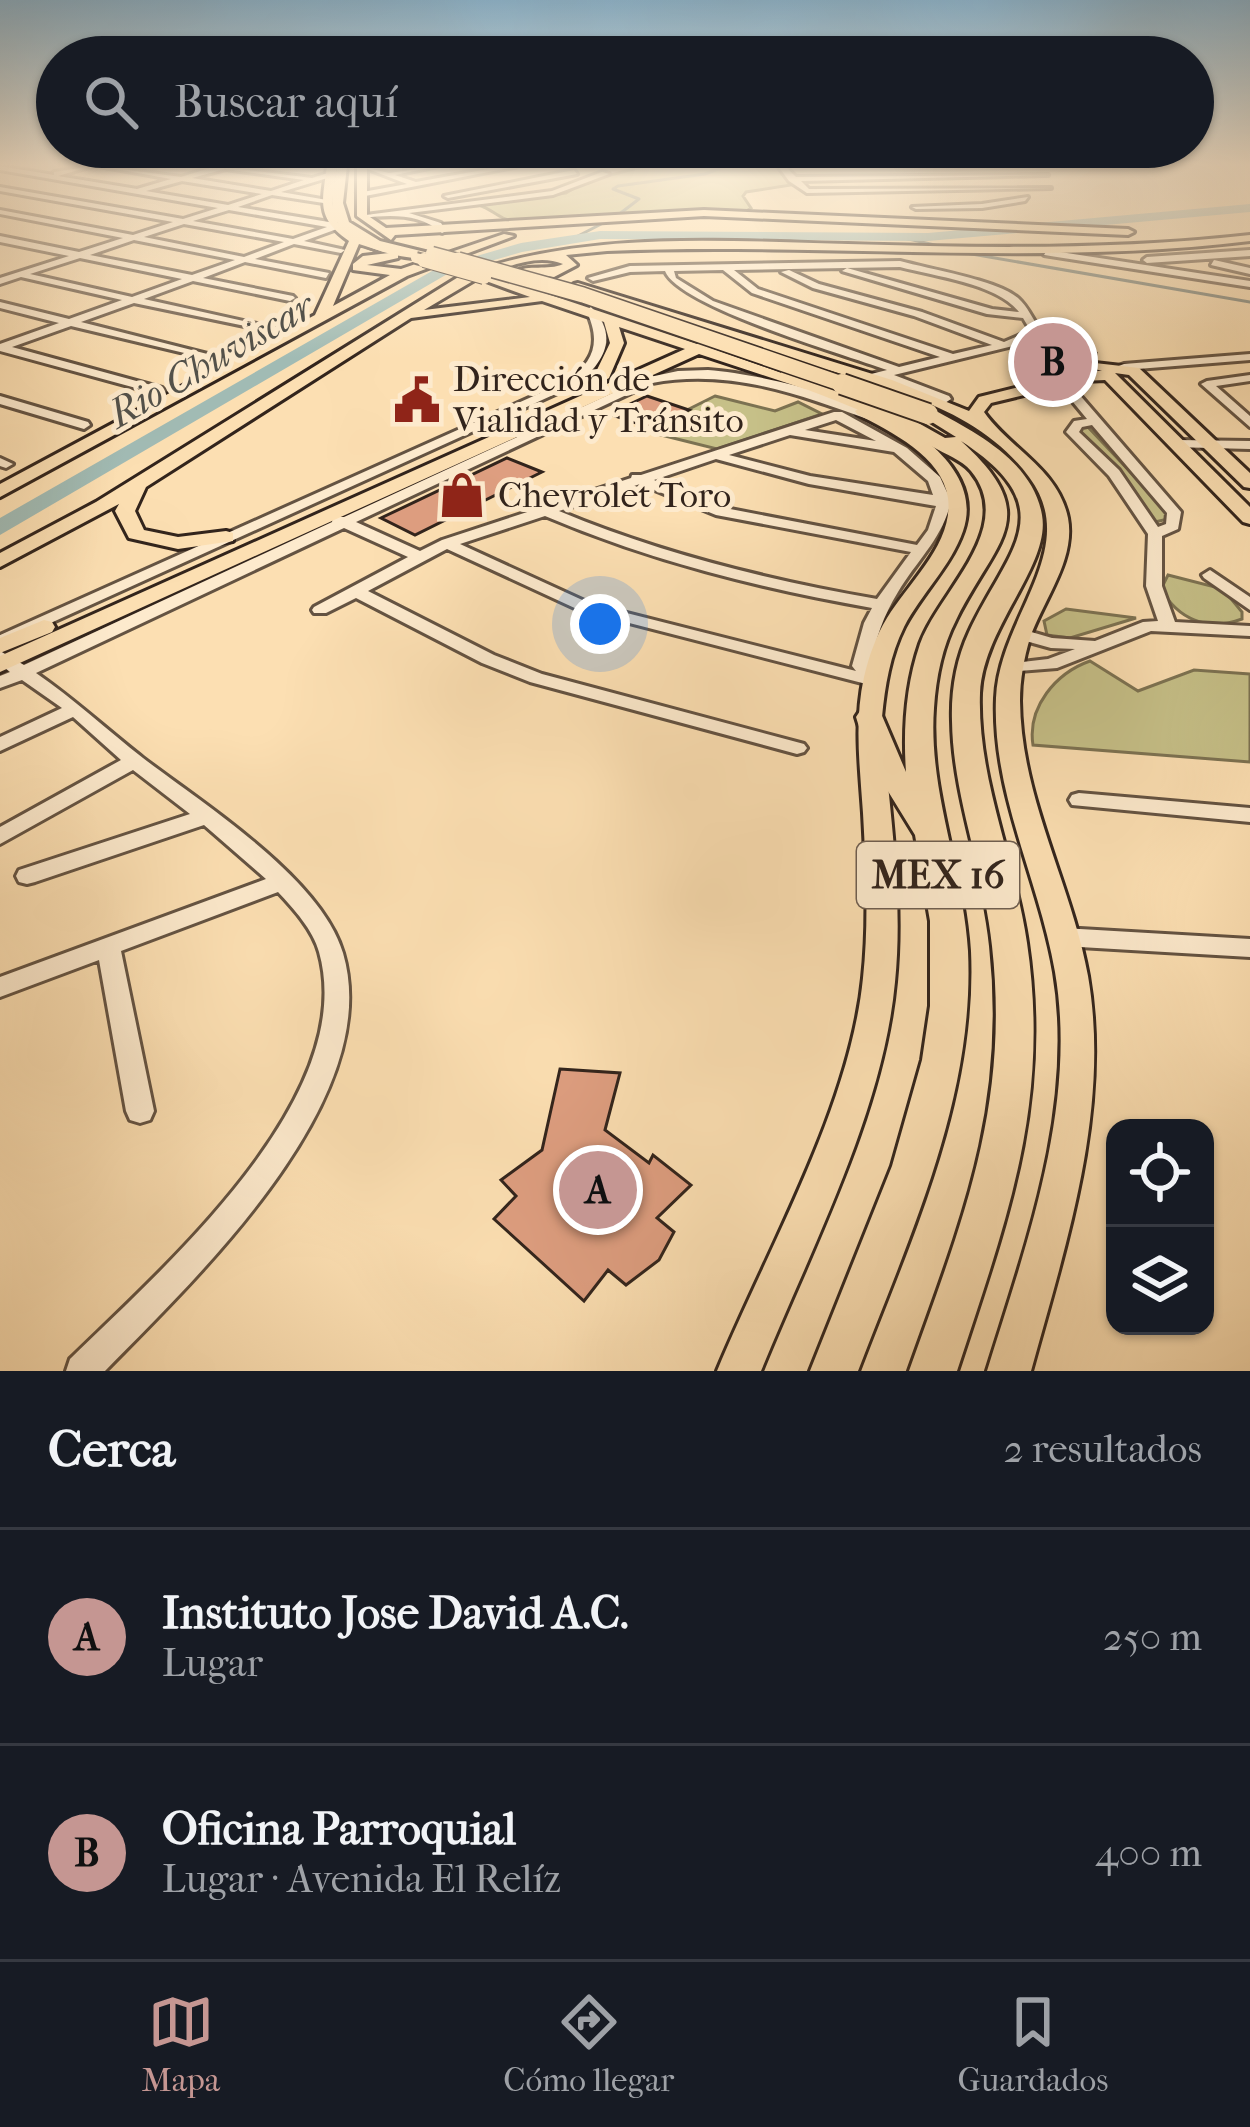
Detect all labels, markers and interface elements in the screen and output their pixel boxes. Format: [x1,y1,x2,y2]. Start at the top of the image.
search box [36,36,1214,168]
icon: search [78,69,144,135]
text: Buscar aquí [174,76,398,129]
water label: Rio Chuviscar [98,282,324,439]
pin: B [1014,317,1092,407]
place label: Dirección de Vialidad y Tránsito [452,358,744,441]
public building icon: Dirección de Vialidad y Tránsito [392,375,442,425]
shop icon: Chevrolet Toro [437,470,487,520]
place label: Chevrolet Toro [498,474,731,516]
your location [570,594,630,654]
road number: MEX 16 [857,842,1019,908]
map controls [1106,1119,1214,1335]
button: locate [1106,1119,1214,1227]
pin: A [559,1145,637,1235]
button: layers [1106,1227,1214,1335]
text: Cerca [48,1419,175,1479]
text: 2 resultados [1004,1426,1202,1472]
text: Instituto Jose David A.C. [162,1587,629,1640]
text: A [74,1614,100,1660]
text: 250 m [1103,1614,1202,1660]
text: Lugar [162,1640,263,1686]
text: Oficina Parroquial [162,1803,516,1856]
text: B [74,1830,100,1876]
text: 400 m [1095,1830,1202,1876]
text: Lugar · Avenida El Relíz [162,1856,561,1902]
tab: Mapa [142,1989,220,2100]
tab: Cómo llegar [503,1989,674,2100]
tab: Guardados [957,1989,1108,2100]

